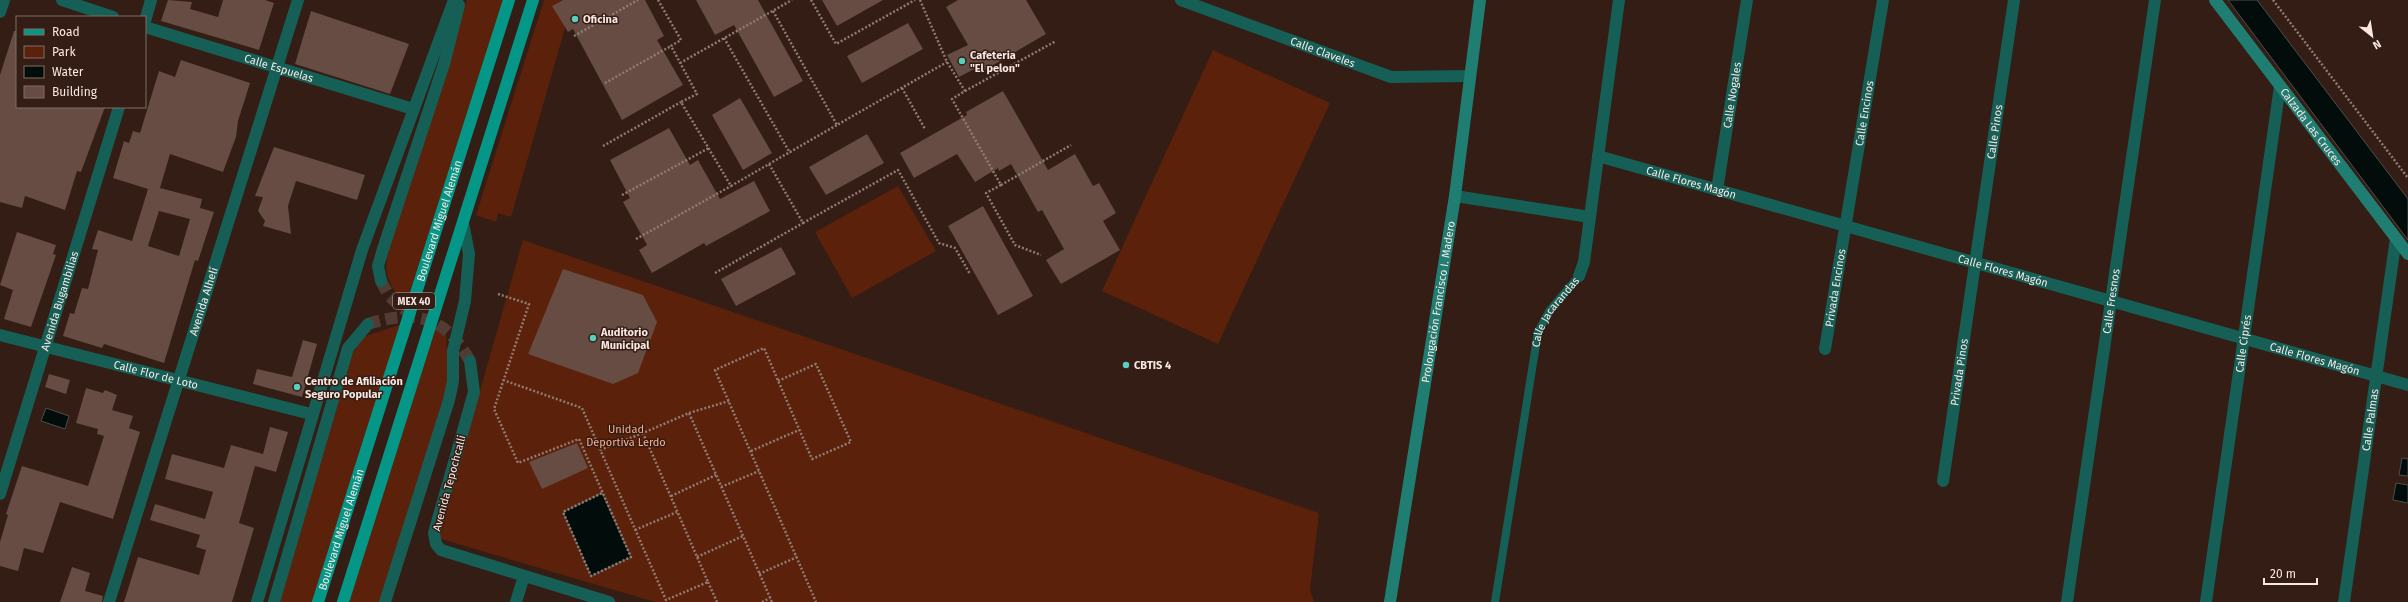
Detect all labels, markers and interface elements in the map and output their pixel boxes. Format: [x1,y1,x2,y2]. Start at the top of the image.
place label: Oficina [583,13,618,26]
marker: Oficina [570,14,580,24]
legend [16,16,146,108]
north arrow [2352,16,2392,56]
text: Road [52,25,80,39]
street label: Calle Claveles [1288,35,1357,70]
text: N [2370,37,2383,52]
text: Park [52,45,76,59]
place label: Cafeteria "El pelon" [970,49,1020,75]
street label: Calle Espuelas [243,52,315,85]
marker: Cafeteria "El pelon" [957,56,967,66]
street label: Calle Nogales [1721,61,1744,129]
text: Water [52,65,84,79]
street label: Calle Encinos [1853,80,1876,147]
text: Building [52,85,98,99]
street label: Calzada Las Cruces [2277,86,2344,168]
street label: Calle Pinos [1985,104,2005,160]
street label: Boulevard Miguel Alemán [414,159,465,283]
street label: Calle Flores Magón [1645,164,1738,202]
street label: Prolongación Francisco I. Madero [1419,220,1458,384]
street label: Privada Encinos [1823,248,1849,328]
street label: Avenida Bugambilias [38,250,81,353]
street label: Calle Flores Magón [1956,252,2050,290]
street label: Avenida Alhelí [187,266,221,337]
street label: Calle Fresnos [2100,268,2123,335]
street label: Calle Jacarandas [1530,275,1582,348]
road number: MEX 40 [393,293,435,309]
street label: Calle Ciprés [2233,314,2254,373]
place label: Auditorio Municipal [600,326,650,352]
marker: Auditorio Municipal [588,333,598,343]
street label: Privada Pinos [1948,338,1971,407]
street label: Calle Flores Magón [2268,340,2361,378]
street label: Calle Flor de Loto [112,358,200,392]
place label: CBTIS 4 [1134,359,1171,372]
marker: CBTIS 4 [1121,360,1131,370]
place label: Centro de Afiliación Seguro Popular [305,375,403,401]
marker: Centro de Afiliación Seguro Popular [292,382,302,392]
street label: Calle Palmas [2360,388,2381,452]
park label: Unidad Deportiva Lerdo [586,423,666,449]
street label: Avenida Tepochcalli [430,434,469,533]
street label: Boulevard Miguel Alemán [316,467,367,592]
scale bar [2264,560,2317,586]
text: 20 m [2270,567,2296,581]

